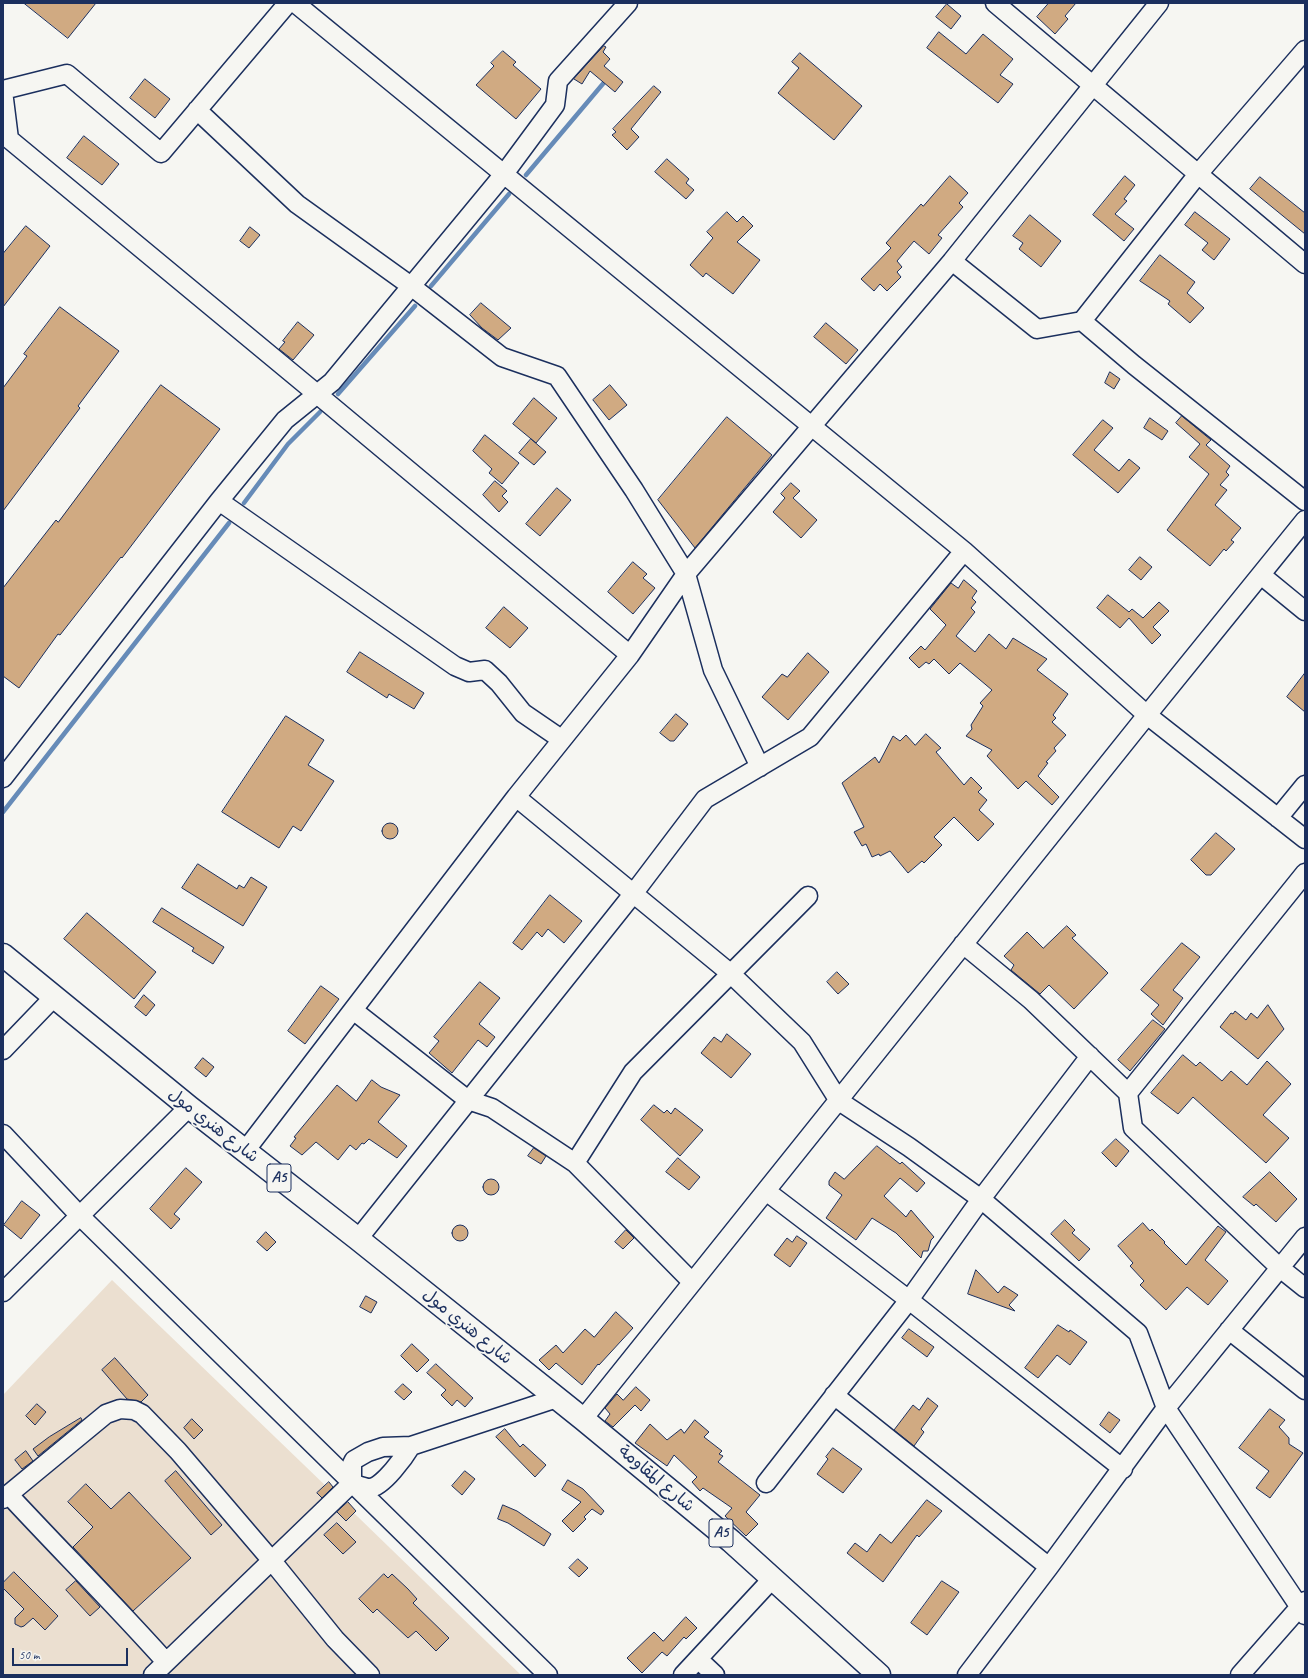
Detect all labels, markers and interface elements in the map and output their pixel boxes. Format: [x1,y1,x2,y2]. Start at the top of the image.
street label: شارع هنري مول [164,1084,262,1168]
road number: A5 [267,1164,291,1192]
street label: شارع هنري مول [418,1285,516,1369]
street label: شارع المقاومة [614,1441,698,1517]
road number: A5 [709,1519,733,1547]
scale bar [14,1640,130,1666]
text: 50 m [19,1647,39,1663]

